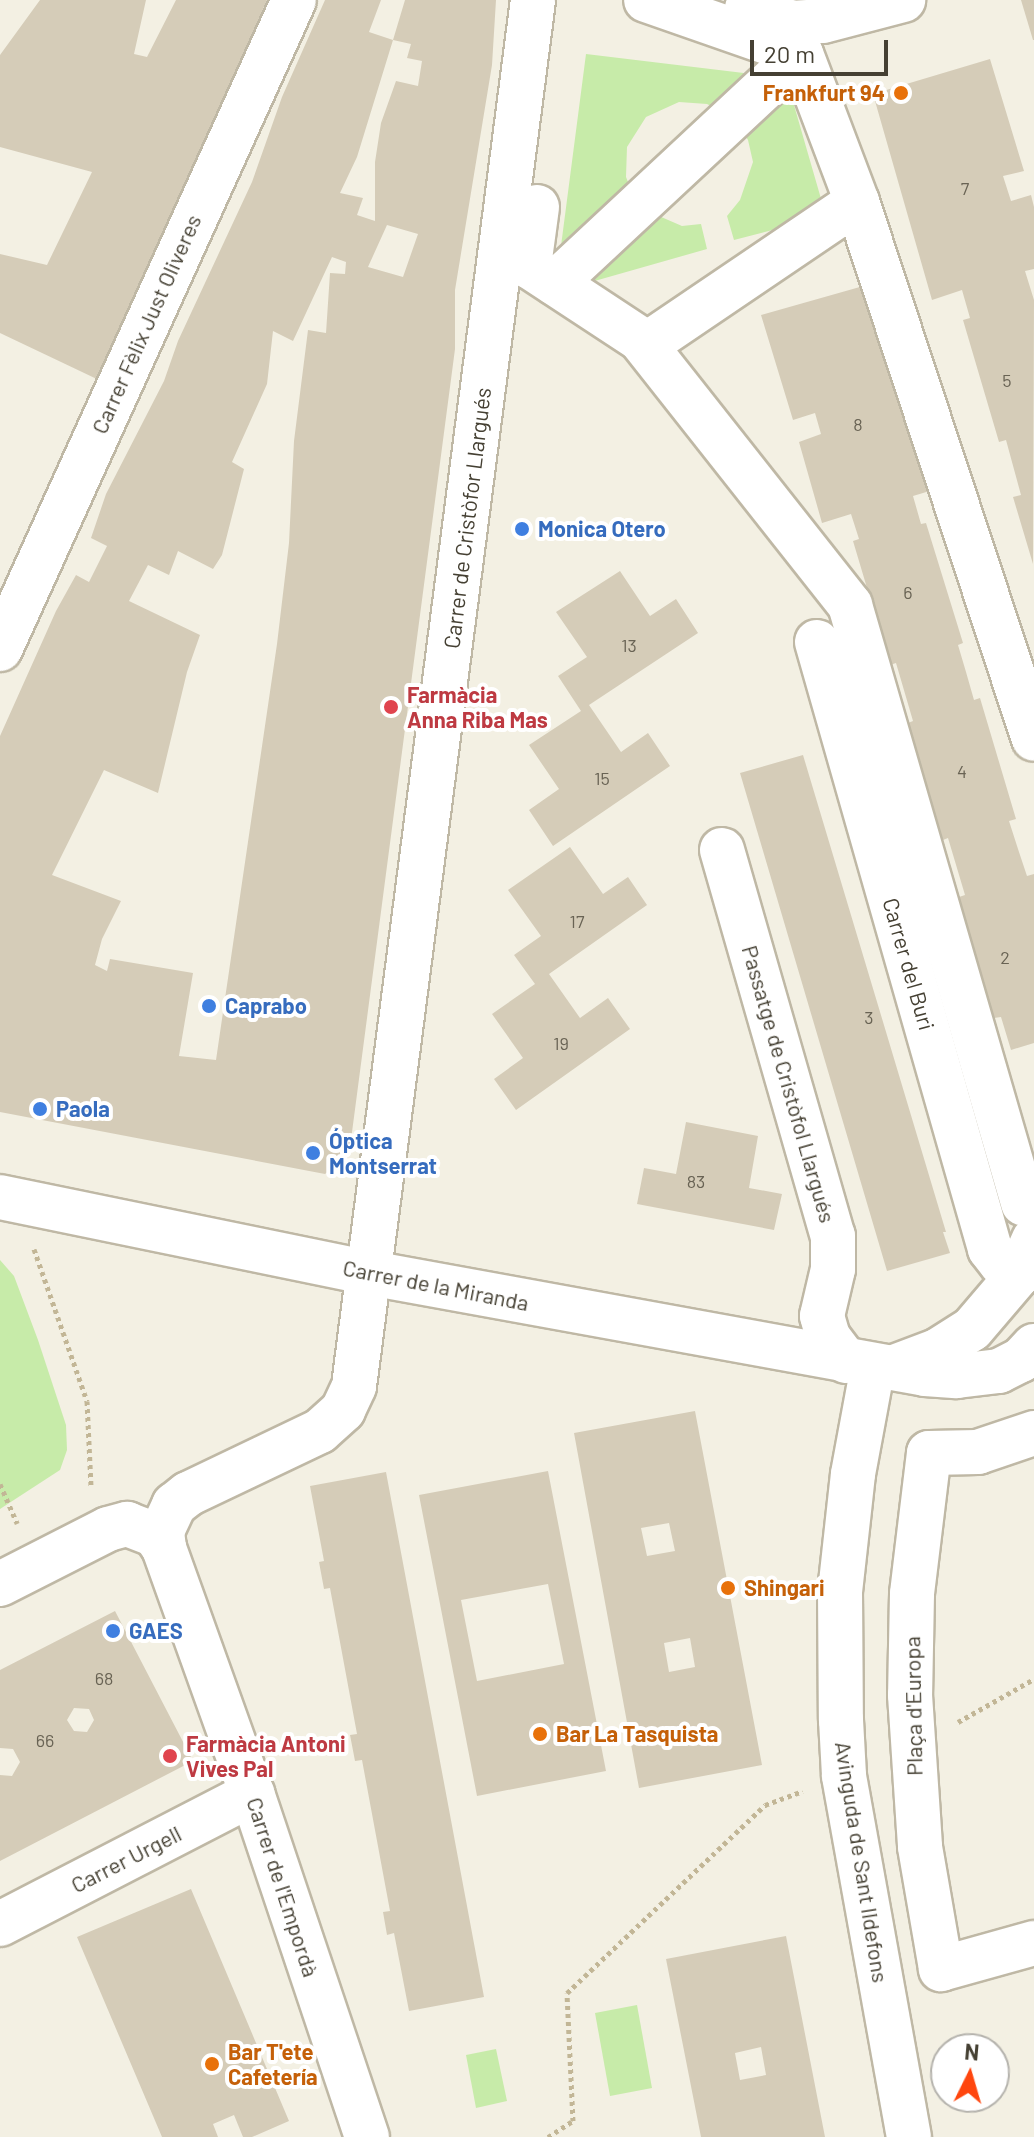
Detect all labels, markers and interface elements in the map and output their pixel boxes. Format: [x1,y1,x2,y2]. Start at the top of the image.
scale bar [754,24,892,74]
text: 20 m [764,39,815,68]
place label: Frankfurt 94 [763,80,885,106]
marker: Frankfurt 94 [892,84,910,102]
house number: 7 [961,177,969,199]
street label: Carrer Fèlix Just Oliveres [86,210,206,438]
house number: 5 [1002,369,1012,391]
street label: Carrer de Cristòfor Llargués [438,386,496,650]
house number: 8 [853,413,863,435]
place label: Monica Otero [538,516,666,542]
marker: Monica Otero [513,520,531,538]
house number: 6 [903,581,913,603]
house number: 13 [621,634,637,656]
place label: Farmàcia Anna Riba Mas [407,681,548,732]
marker: Farmàcia Anna Riba Mas [382,698,400,716]
house number: 4 [957,760,967,782]
house number: 15 [594,767,610,789]
street label: Carrer del Buri [877,895,941,1033]
house number: 17 [570,910,584,932]
street label: Passatge de Cristòfol Llargués [737,942,841,1226]
house number: 2 [1000,946,1010,968]
place label: Caprabo [225,993,307,1019]
marker: Caprabo [200,997,218,1015]
house number: 3 [864,1006,874,1028]
house number: 19 [553,1032,569,1054]
place label: Paola [56,1096,110,1122]
marker: Paola [31,1100,49,1118]
place label: Óptica Montserrat [329,1127,437,1178]
marker: Óptica Montserrat [304,1144,322,1162]
house number: 83 [687,1170,705,1192]
street label: Carrer de la Miranda [341,1254,531,1316]
place label: Shingari [744,1575,825,1601]
marker: Shingari [719,1579,737,1597]
place label: GAES [129,1618,183,1644]
marker: GAES [104,1622,122,1640]
street label: Plaça d'Europa [899,1636,927,1776]
house number: 68 [95,1667,113,1689]
place label: Bar La Tasquista [556,1721,718,1747]
marker: Bar La Tasquista [531,1725,549,1743]
house number: 66 [36,1729,54,1751]
place label: Farmàcia Antoni Vives Pal [186,1730,346,1782]
street label: Avinguda de Sant Ildefons [830,1739,894,1985]
marker: Farmàcia Antoni Vives Pal [161,1747,179,1765]
street label: Carrer de l'Empordà [242,1794,324,1980]
street label: Carrer Urgell [67,1820,185,1898]
north arrow [930,2033,1010,2113]
text: N [963,2037,980,2065]
place label: Bar T'ete Cafetería [228,2038,318,2090]
marker: Bar T'ete Cafetería [203,2055,221,2073]

